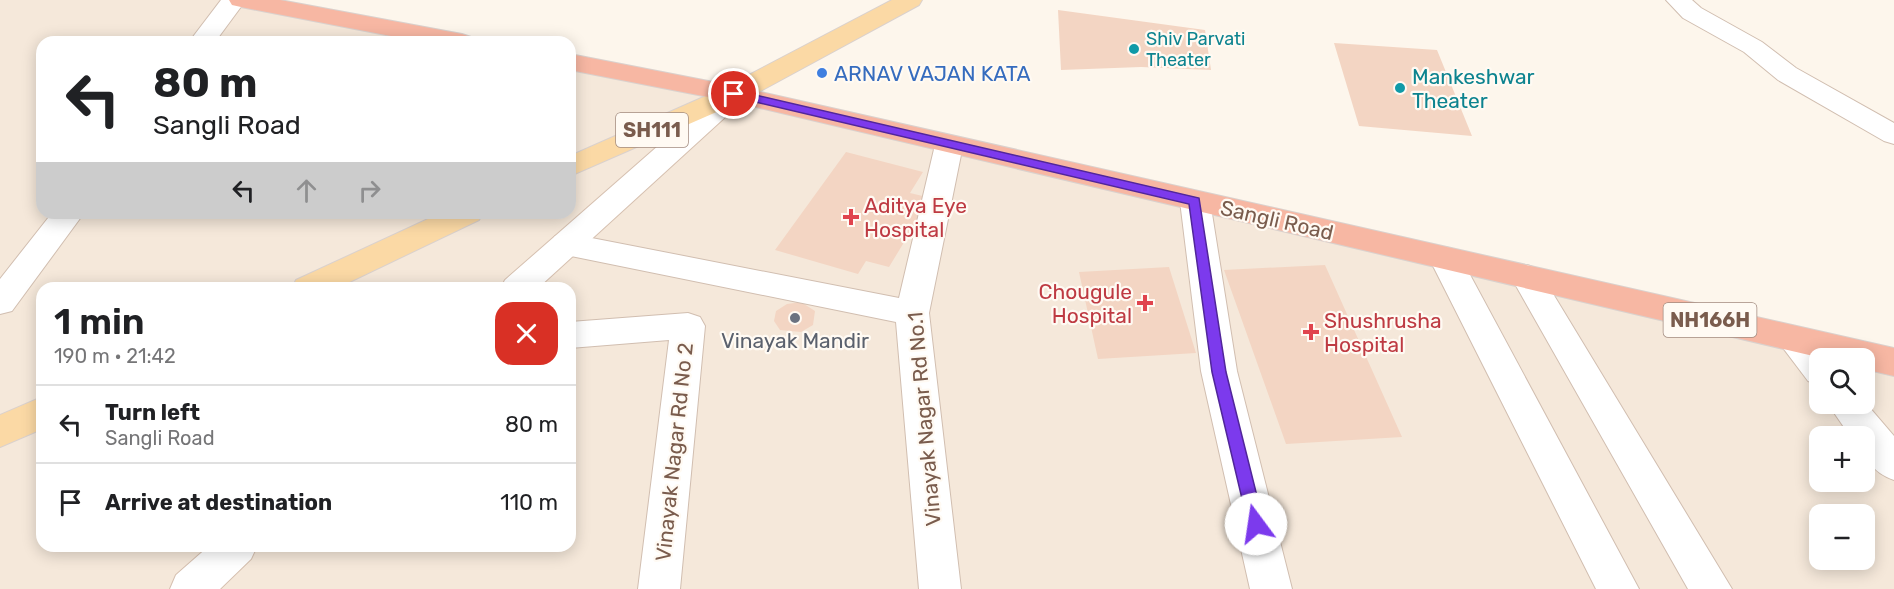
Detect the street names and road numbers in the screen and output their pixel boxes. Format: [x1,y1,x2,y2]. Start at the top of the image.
road number: SH111 [616,113,688,147]
street label: Sangli Road [1218,195,1336,245]
road number: NH166H [1664,303,1756,337]
street label: Vinayak Nagar Rd No.1 [902,311,946,527]
street label: Vinayak Nagar Rd No 2 [650,341,698,563]

